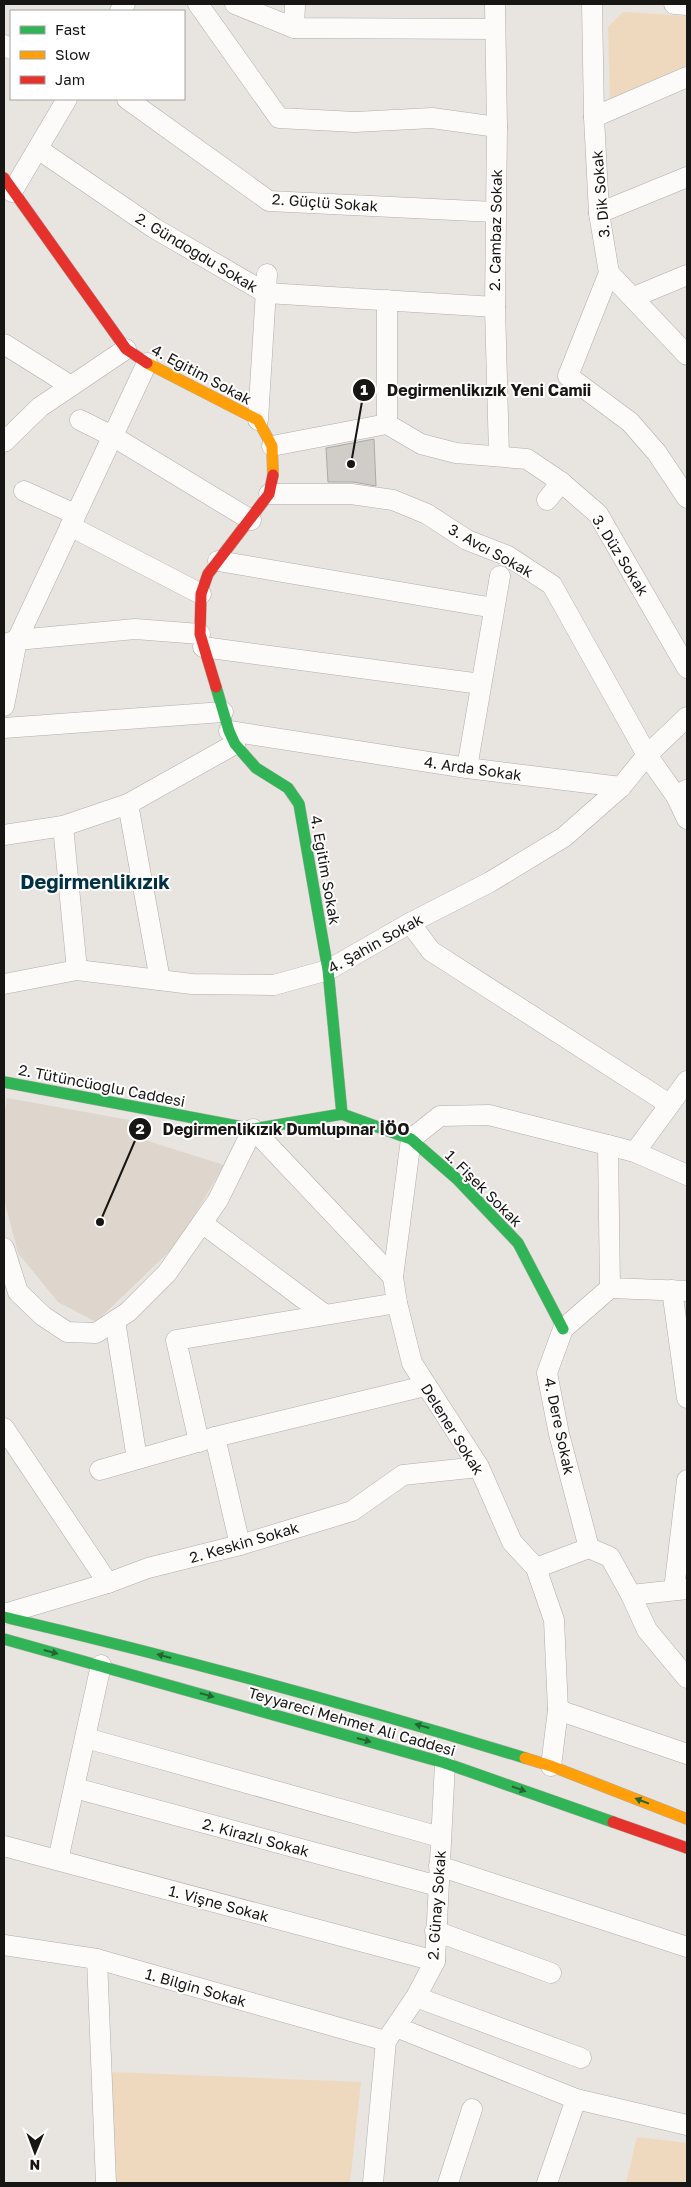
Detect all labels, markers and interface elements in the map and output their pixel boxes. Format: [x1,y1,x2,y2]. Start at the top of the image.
legend [10,10,185,100]
text: Fast [55,20,86,38]
text: Slow [55,45,90,63]
text: Jam [55,70,85,88]
street label: 3. Dik Sokak [587,149,613,238]
street label: 2. Cambaz Sokak [485,168,505,291]
street label: 2. Güçlü Sokak [271,189,379,215]
street label: 2. Gündoğdu Sokak [133,208,262,296]
street label: 4. Eğitim Sokak [149,340,255,408]
callout: Değirmenlikızık Yeni Camii [351,375,601,406]
text: 1 [360,380,368,398]
text: Değirmenlikızık Yeni Camii [387,380,591,400]
street label: 3. Düz Sokak [589,511,653,599]
street label: 3. Avcı Sokak [445,519,537,581]
street label: 4. Arda Sokak [423,752,524,784]
street label: 4. Eğitim Sokak [308,814,345,927]
district label: Değirmenlikızık [20,869,170,893]
street label: 4. Şahin Sokak [324,909,426,976]
street label: 2. Tütüncüoğlu Caddesi [17,1060,187,1110]
callout: Değirmenlikızık Dumlupınar İÖO [127,1114,419,1145]
text: 2 [135,1119,145,1137]
text: Değirmenlikızık Dumlupınar İÖO [162,1119,410,1139]
street label: 1. Fişek Sokak [442,1146,527,1231]
street label: 4. Dere Sokak [541,1376,579,1477]
street label: Delener Sokak [418,1380,488,1478]
street label: 2. Keskin Sokak [187,1518,301,1566]
one-way arrow [43,1648,58,1656]
one-way arrow [156,1651,171,1659]
street label: Teyyareci Mehmet Ali Caddesi [246,1683,458,1759]
one-way arrow [200,1692,215,1700]
one-way arrow [414,1722,429,1730]
one-way arrow [356,1736,371,1744]
one-way arrow [511,1785,526,1793]
one-way arrow [634,1797,649,1805]
street label: 2. Kirazlı Sokak [201,1814,312,1860]
street label: 2. Günay Sokak [423,1849,449,1961]
street label: 1. Vişne Sokak [167,1881,272,1925]
street label: 1. Bilgin Sokak [143,1964,249,2010]
north arrow [10,2127,60,2177]
text: N [29,2157,40,2174]

